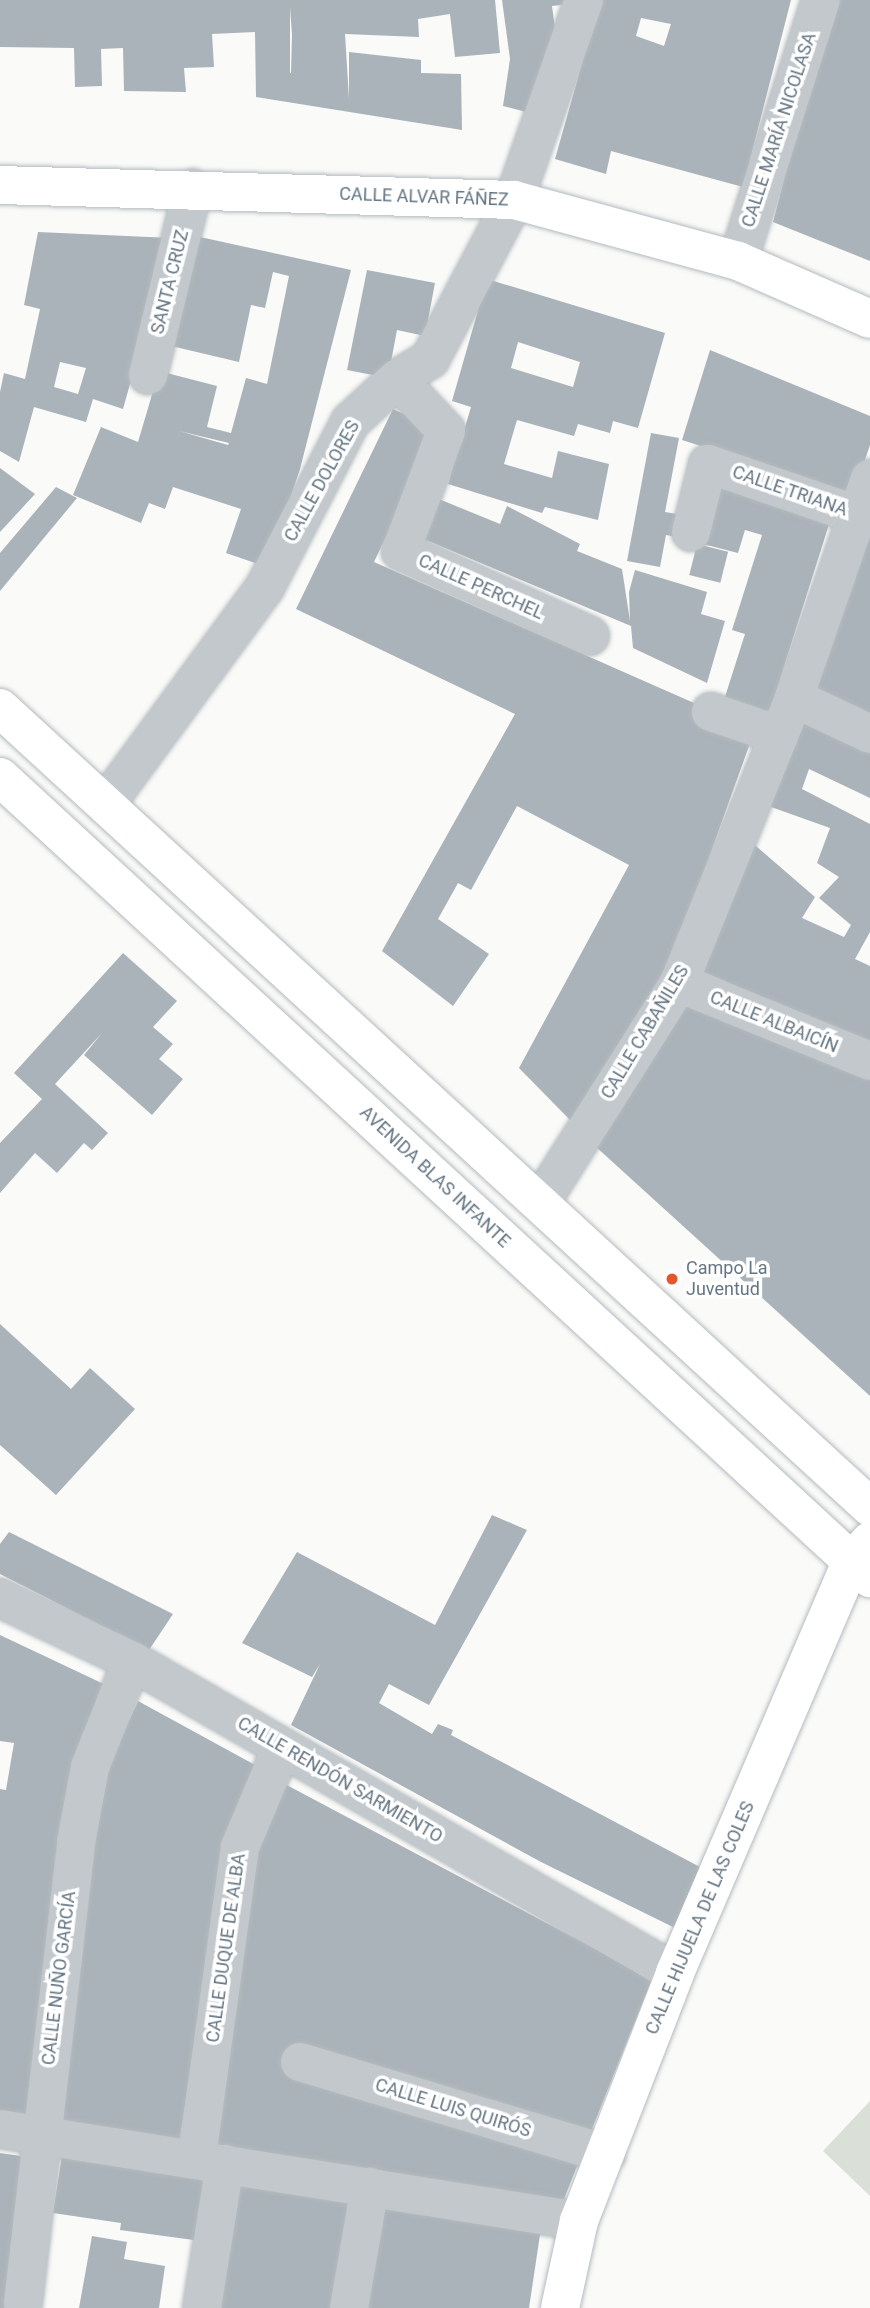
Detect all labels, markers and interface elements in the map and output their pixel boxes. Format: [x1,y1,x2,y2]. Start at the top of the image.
street label: CALLE MARÍA NICOLASA [737,30,821,230]
street label: CALLE ALVAR FÁÑEZ [339,183,509,211]
street label: SANTA CRUZ [147,228,193,336]
street label: CALLE DOLORES [280,417,364,545]
street label: CALLE TRIANA [729,461,851,521]
street label: CALLE PERCHEL [415,550,547,624]
street label: CALLE CABAÑILES [597,961,693,1103]
street label: CALLE ALBAICÍN [707,986,841,1058]
street label: AVENIDA BLAS INFANTE [355,1102,515,1252]
place label: Campo La Juventud [686,1258,768,1300]
marker: Campo La Juventud [664,1271,680,1287]
street label: CALLE RENDÓN SARMIENTO [234,1712,446,1848]
street label: CALLE HIJUELA DE LAS COLES [641,1798,759,2038]
street label: CALLE DUQUE DE ALBA [202,1852,250,2044]
street label: CALLE NUÑO GARCÍA [38,1890,80,2066]
street label: CALLE LUIS QUIRÓS [373,2074,533,2142]

